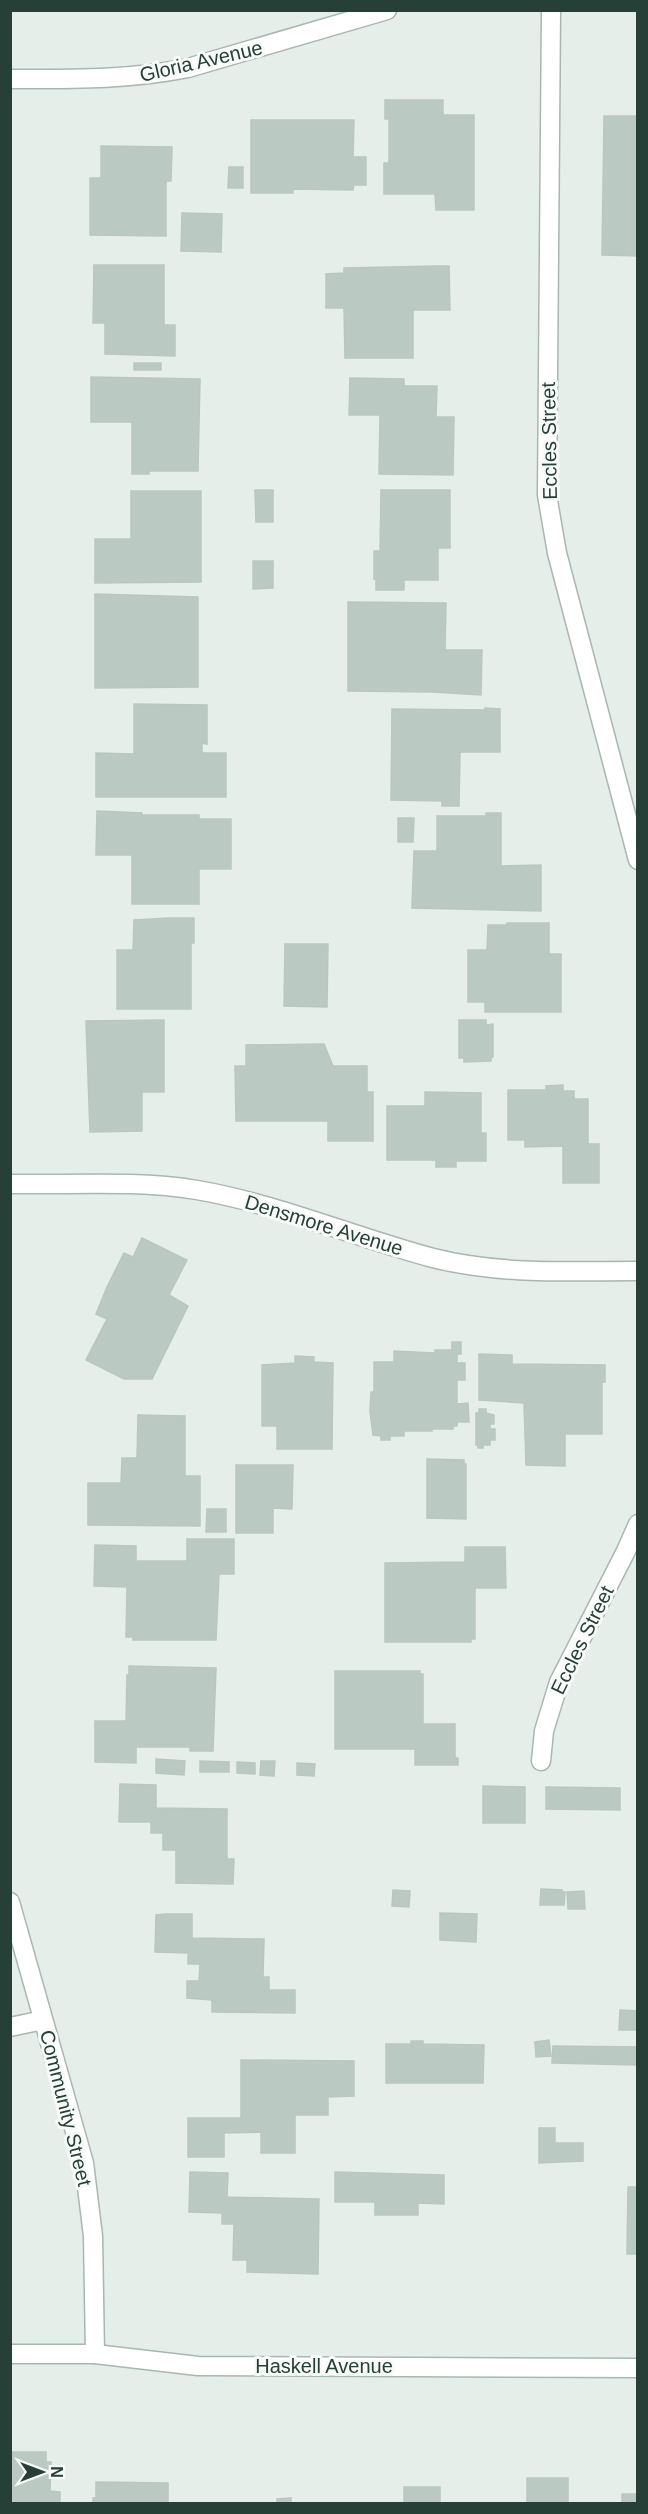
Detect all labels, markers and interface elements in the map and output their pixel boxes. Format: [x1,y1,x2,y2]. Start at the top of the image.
street label: Gloria Avenue [137,36,265,86]
street label: Eccles Street [537,381,561,500]
street label: Densmore Avenue [242,1190,406,1260]
street label: Eccles Street [546,1582,618,1698]
street label: Community Street [36,2028,96,2189]
street label: Haskell Avenue [255,2355,393,2377]
north arrow [12,2442,72,2502]
text: N [48,2466,65,2478]

